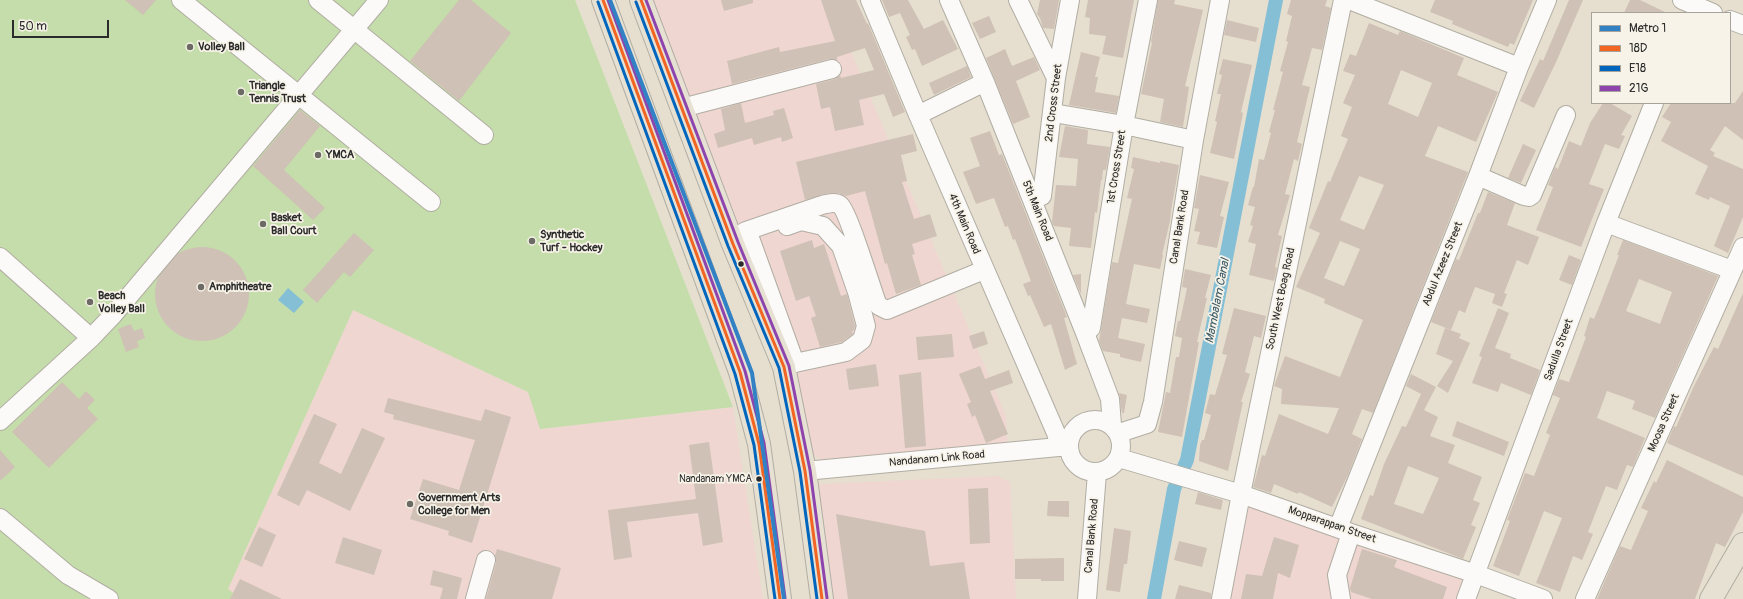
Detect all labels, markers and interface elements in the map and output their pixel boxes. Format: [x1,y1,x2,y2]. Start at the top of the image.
scale bar [14,12,111,38]
legend [1591,12,1731,104]
text: 50 m [19,19,47,34]
text: Metro 1 [1629,21,1666,36]
place label: Volley Ball [198,40,245,54]
text: 18D [1629,41,1647,56]
marker: Volley Ball [185,42,195,52]
text: E18 [1629,61,1646,76]
street label: 2nd Cross Street [1043,63,1065,143]
place label: Triangle Tennis Trust [249,79,306,105]
text: 21G [1629,81,1648,96]
marker: Triangle Tennis Trust [236,87,246,97]
street label: 1st Cross Street [1105,129,1129,205]
place label: YMCA [326,148,354,162]
marker: YMCA [313,150,323,160]
street label: 5th Main Road [1019,179,1055,243]
street label: Canal Bank Road [1168,189,1192,265]
street label: 4th Main Road [945,192,983,256]
place label: Basket Ball Court [271,211,317,237]
marker: Basket Ball Court [258,219,268,229]
street label: Abdul Azeez Street [1420,220,1466,308]
place label: Synthetic Turf - Hockey [540,228,602,254]
marker: Synthetic Turf - Hockey [527,236,537,246]
street label: South West Boag Road [1264,247,1298,351]
water label: Mambalam Canal [1203,257,1233,345]
unlabelled marker [736,259,746,269]
place label: Amphitheatre [209,280,271,294]
marker: Amphitheatre [196,282,206,292]
place label: Beach Volley Ball [98,289,145,315]
marker: Beach Volley Ball [85,297,95,307]
street label: Sadulla Street [1542,317,1576,383]
street label: Moosa Street [1645,392,1683,454]
street label: Nandanam Link Road [889,448,985,470]
place label: Nandanam YMCA [679,473,752,485]
marker: Nandanam YMCA [754,474,764,484]
place label: Government Arts College for Men [418,491,500,517]
street label: Canal Bank Road [1082,498,1102,574]
marker: Government Arts College for Men [405,499,415,509]
street label: Mopparappan Street [1286,504,1378,546]

